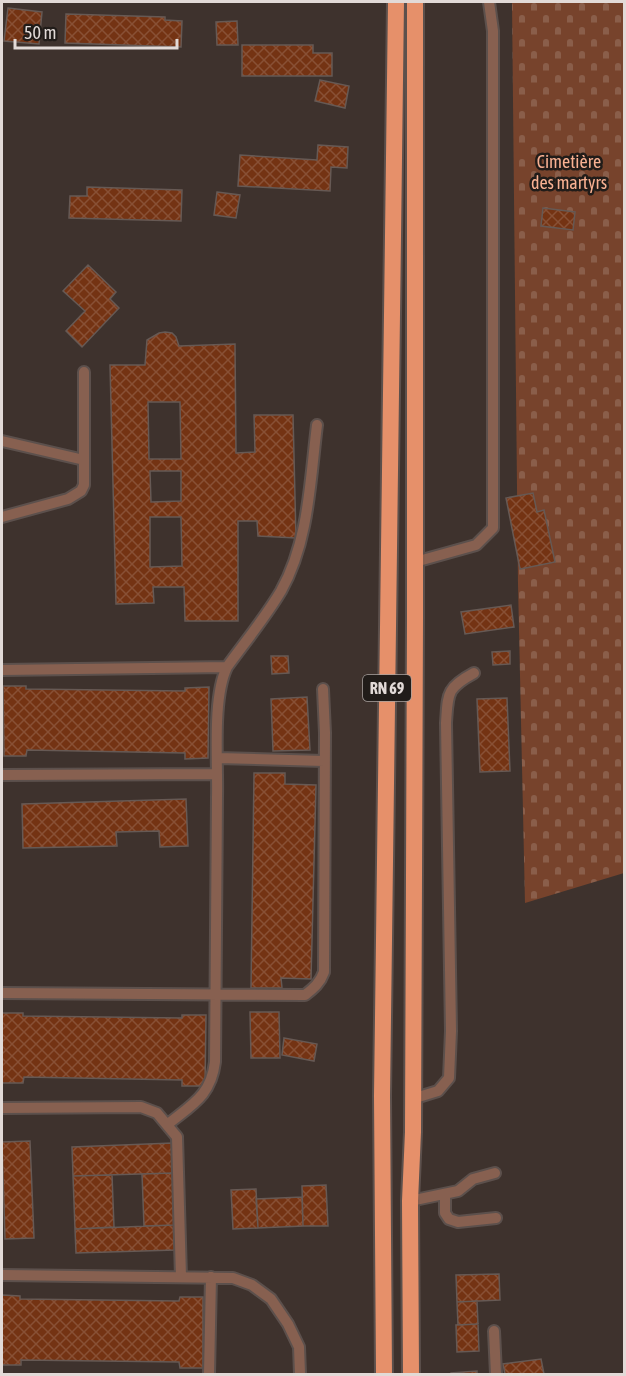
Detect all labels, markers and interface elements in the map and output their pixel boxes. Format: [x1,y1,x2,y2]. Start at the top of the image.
scale bar [15,12,177,50]
text: 50 m [24,22,56,43]
park label: Cimetière des martyrs [531,151,607,193]
road number: RN 69 [363,675,411,701]

